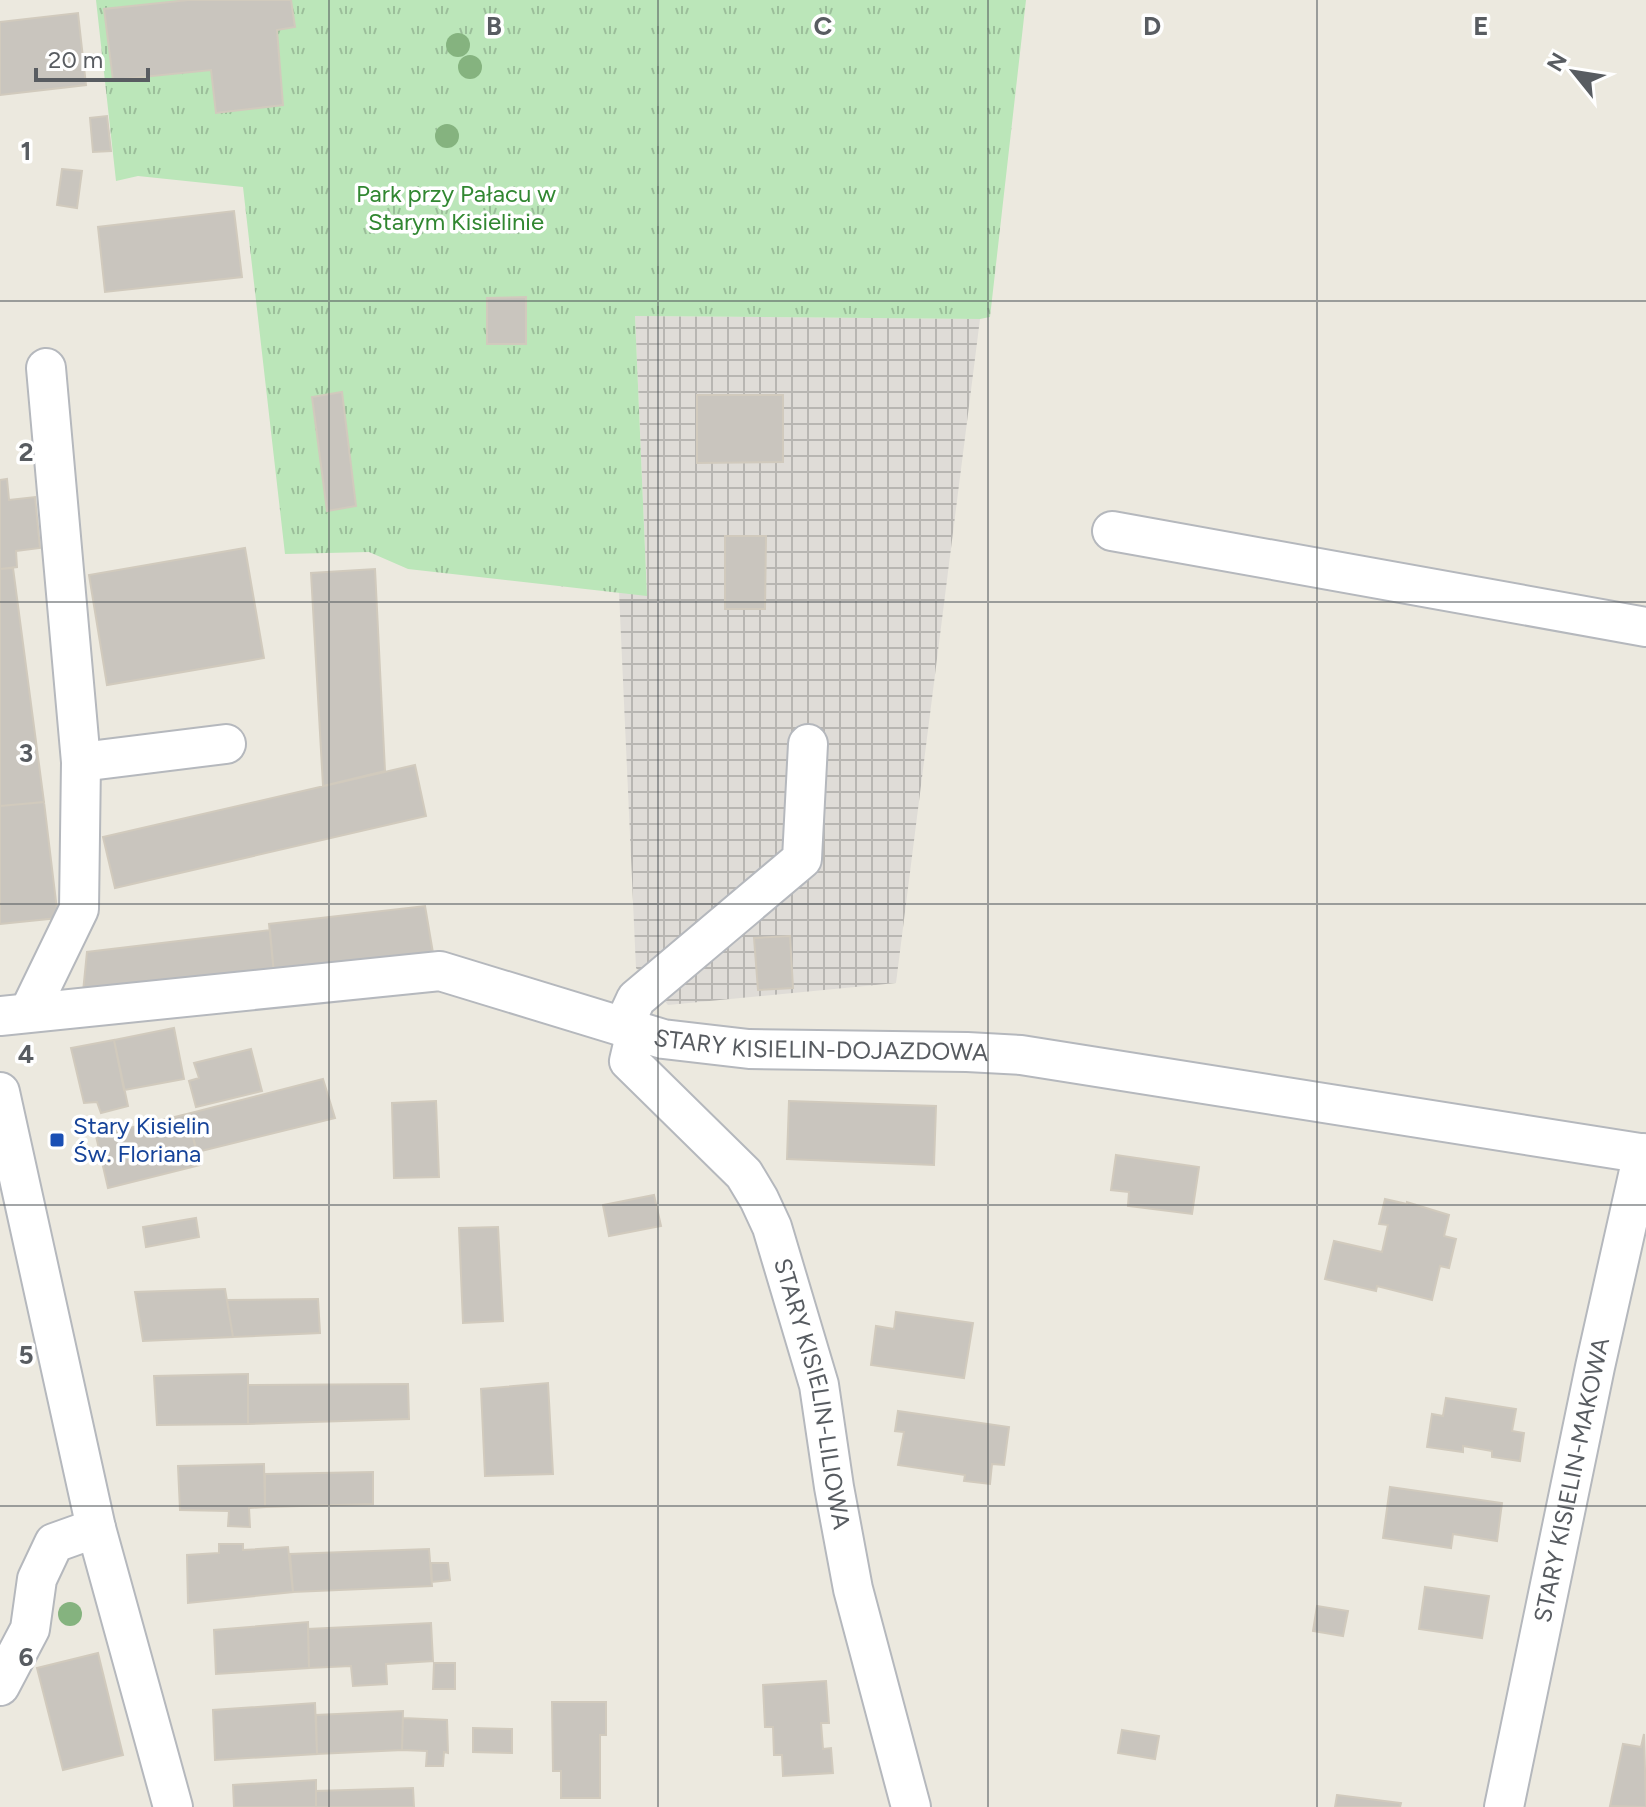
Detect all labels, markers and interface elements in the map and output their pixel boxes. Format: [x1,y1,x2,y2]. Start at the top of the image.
text: B [486,10,502,42]
text: C [814,10,833,42]
text: D [1143,10,1161,42]
text: E [1473,10,1489,42]
scale bar [36,32,148,82]
north arrow [1534,32,1614,112]
text: 20 m [48,45,103,74]
text: N [1541,48,1573,76]
text: 1 [21,135,31,167]
park label: Park przy Pałacu w Starym Kisielinie [356,179,556,236]
text: 2 [18,436,34,468]
text: 3 [19,737,33,769]
street label: STARY KISIELIN-DOJAZDOWA [650,1022,990,1067]
text: 4 [18,1038,34,1070]
place label: Stary Kisielin Św. Floriana [73,1111,210,1168]
marker: Stary Kisielin Św. Floriana [48,1131,66,1149]
street label: STARY KISIELIN-LILIOWA [768,1255,857,1532]
street label: STARY KISIELIN-MAKOWA [1528,1334,1615,1625]
text: 5 [18,1339,34,1371]
text: 6 [18,1641,34,1673]

